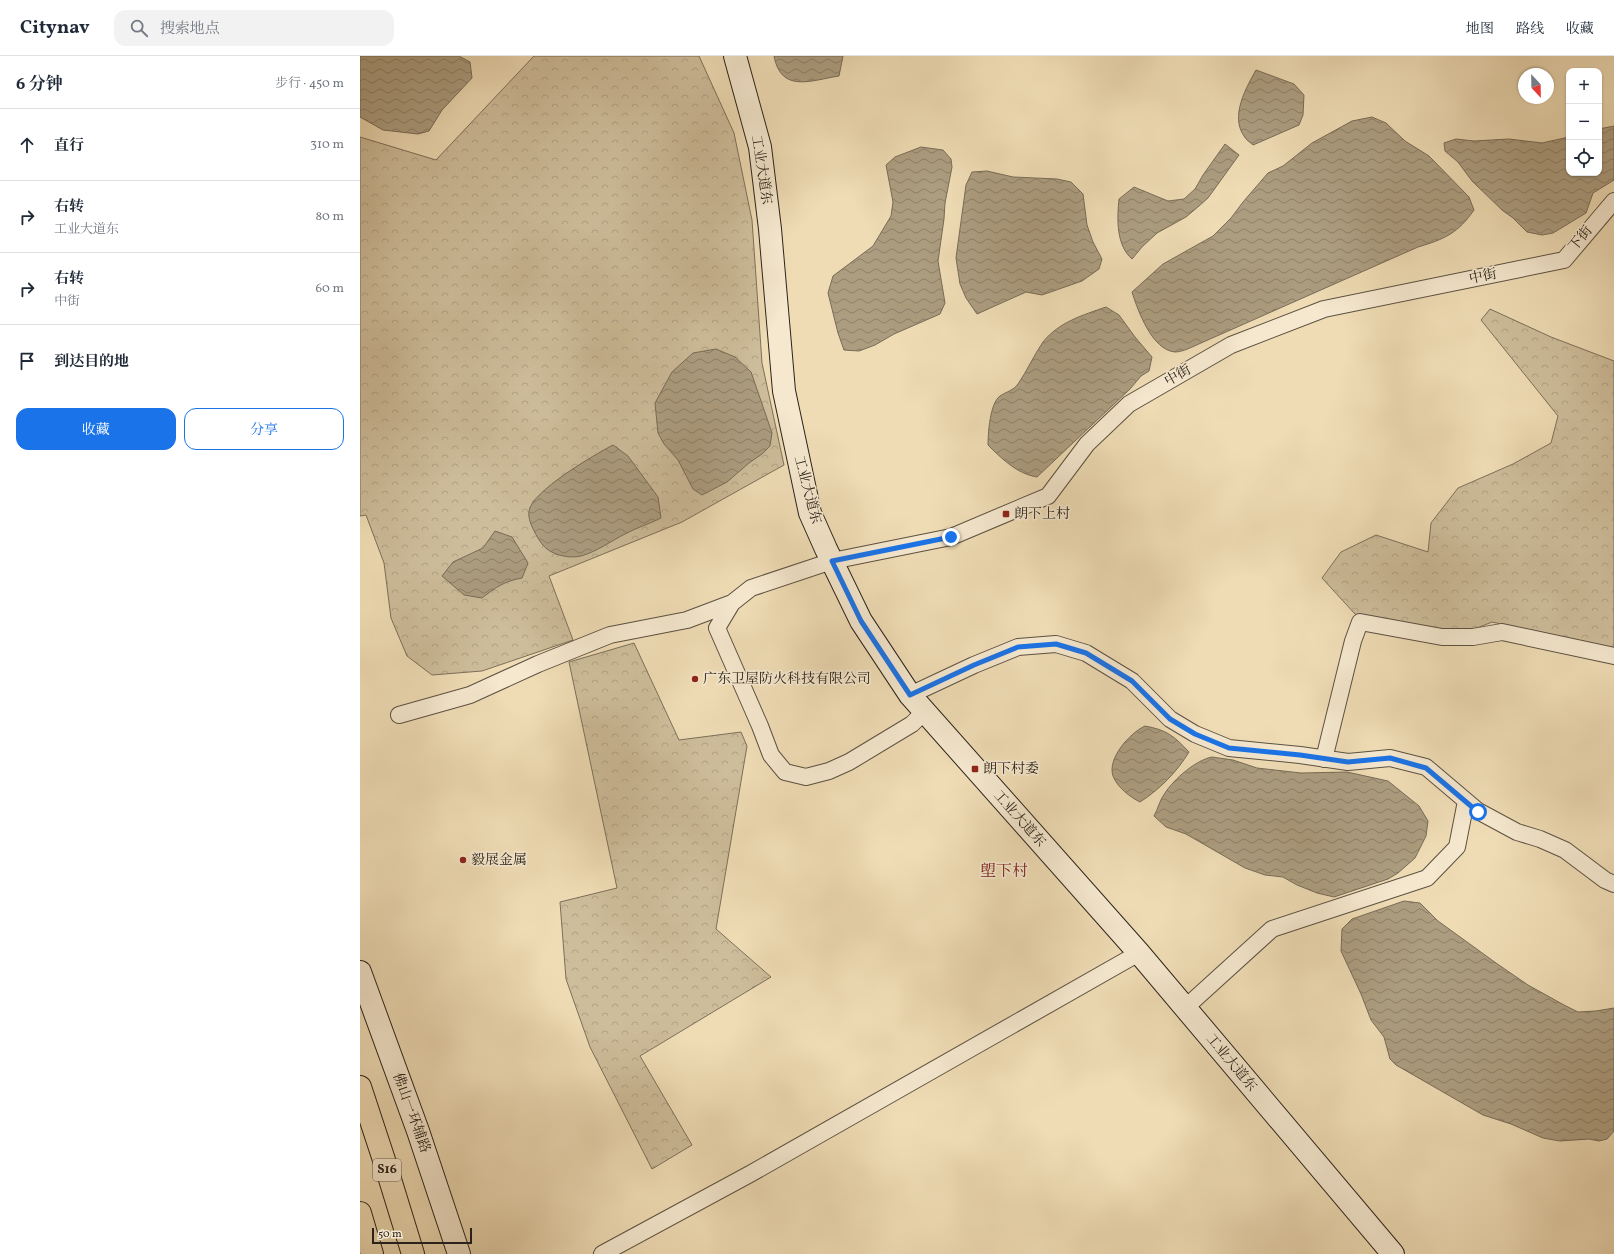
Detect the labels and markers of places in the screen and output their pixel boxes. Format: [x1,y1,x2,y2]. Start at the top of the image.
place label: 朗下上村 [1014,505,1070,524]
marker: 朗下上村 [1001,509,1011,519]
place label: 广东卫屋防火科技有限公司 [703,670,871,689]
marker: 广东卫屋防火科技有限公司 [690,674,700,684]
place label: 朗下村委 [983,760,1039,779]
marker: 朗下村委 [970,764,980,774]
place label: 毅展金属 [471,851,527,870]
marker: 毅展金属 [458,855,468,865]

